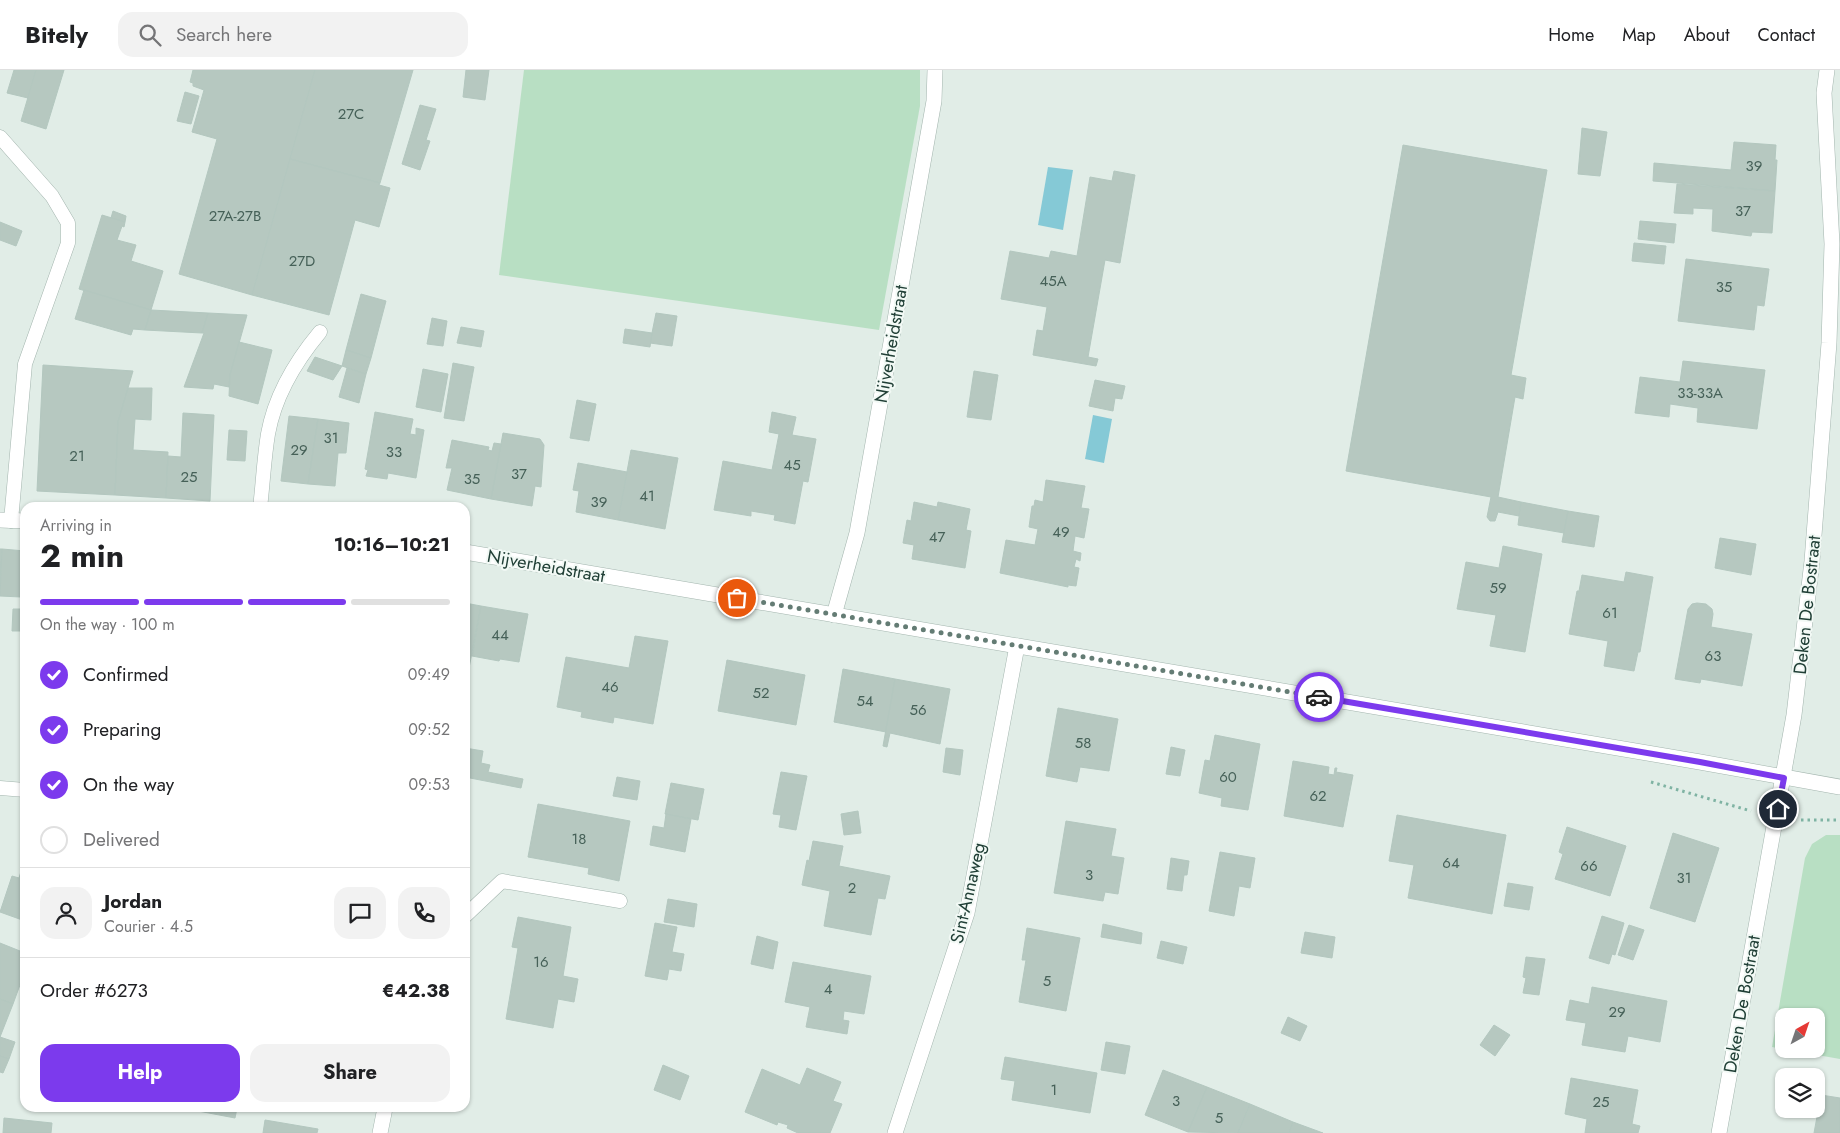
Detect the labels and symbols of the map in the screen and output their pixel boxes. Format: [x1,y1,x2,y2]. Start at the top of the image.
house number: 27C [338,103,364,125]
house number: 39 [1746,155,1762,177]
house number: 37 [1735,200,1751,222]
house number: 27A-27B [209,205,261,227]
house number: 27D [289,250,315,272]
house number: 45A [1039,270,1067,292]
house number: 35 [1716,276,1732,298]
street label: Nijverheidstraat [868,282,914,405]
house number: 33-33A [1677,382,1723,404]
house number: 31 [324,427,338,449]
house number: 29 [290,439,308,461]
house number: 33 [386,441,402,463]
house number: 21 [69,445,85,467]
house number: 45 [783,454,801,476]
house number: 37 [511,463,527,485]
house number: 25 [181,466,198,488]
house number: 35 [464,468,480,490]
house number: 41 [639,485,655,507]
house number: 39 [591,491,607,513]
house number: 49 [1052,521,1070,543]
house number: 47 [929,526,945,548]
street label: Deken De Bostraat [1787,534,1827,676]
street label: Nijverheidstraat [485,543,608,589]
pin [716,577,758,619]
house number: 59 [1489,577,1507,599]
house number: 61 [1602,602,1618,624]
house number: 44 [491,624,509,646]
house number: 63 [1705,645,1721,667]
courier [1294,672,1344,722]
house number: 46 [601,676,619,698]
house number: 52 [753,682,770,704]
house number: 54 [856,690,874,712]
house number: 56 [909,699,927,721]
house number: 58 [1075,732,1091,754]
house number: 60 [1219,766,1237,788]
house number: 62 [1309,785,1327,807]
pin [1757,788,1799,830]
house number: 18 [572,828,586,850]
street label: Sint-Annaweg [944,840,992,946]
house number: 64 [1442,852,1460,874]
house number: 66 [1580,855,1598,877]
house number: 3 [1085,864,1093,886]
house number: 31 [1677,867,1691,889]
house number: 2 [848,877,856,899]
street label: Deken De Bostraat [1717,932,1767,1075]
house number: 16 [533,951,549,973]
house number: 5 [1043,970,1051,992]
house number: 4 [824,978,833,1000]
house number: 29 [1608,1001,1626,1023]
north arrow [1775,1008,1825,1058]
house number: 1 [1051,1079,1057,1101]
house number: 3 [1172,1090,1180,1112]
house number: 25 [1593,1091,1610,1113]
house number: 5 [1215,1107,1223,1129]

